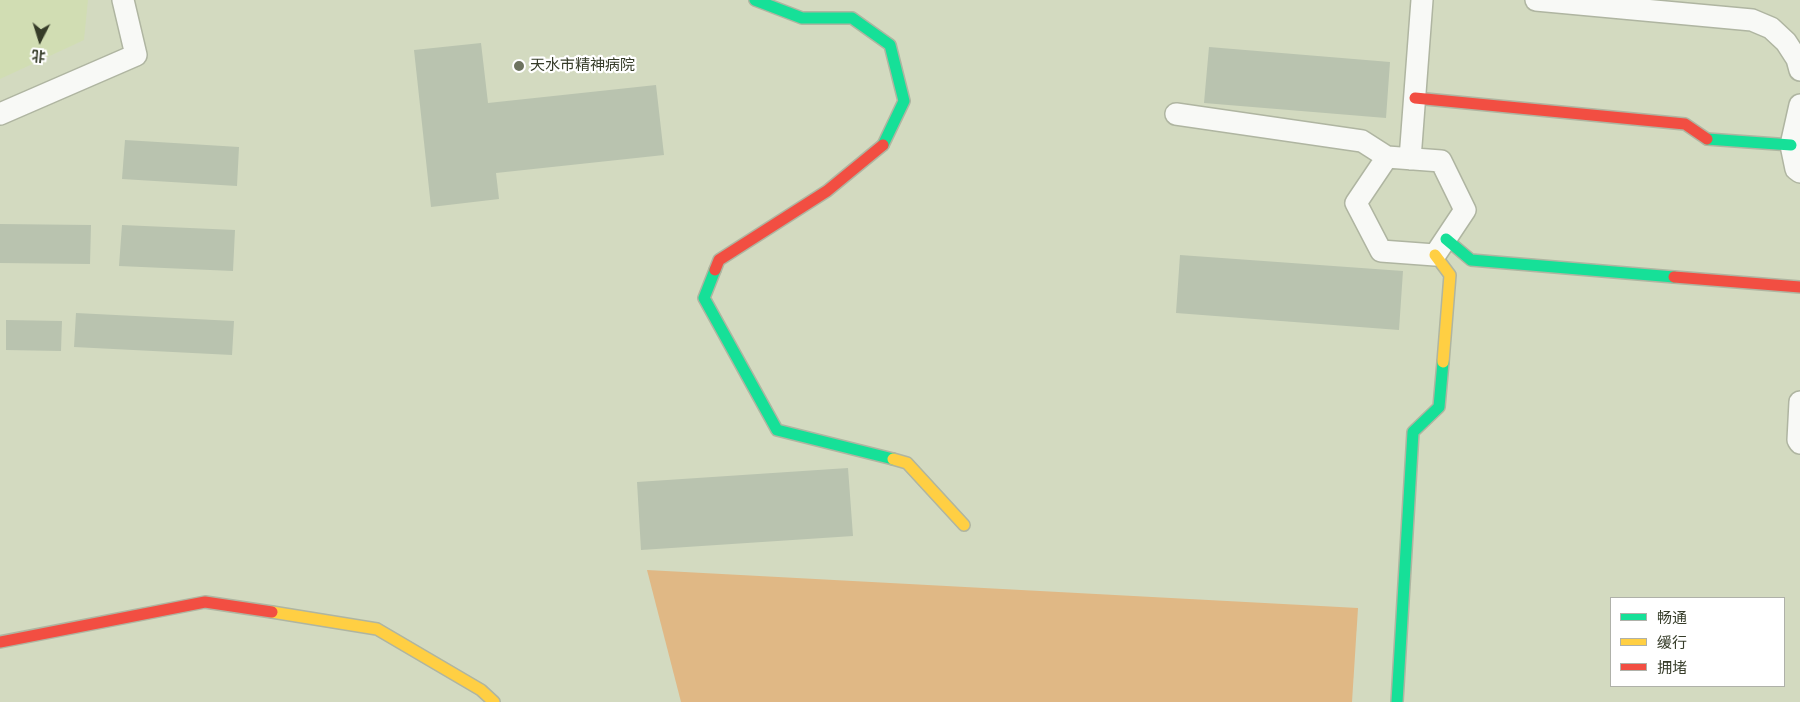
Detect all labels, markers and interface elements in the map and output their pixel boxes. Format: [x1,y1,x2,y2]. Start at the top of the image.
north arrow [15,15,65,65]
text: 北 [31,46,46,65]
place label: 天水市精神病院 [530,57,635,75]
marker: 天水市精神病院 [512,59,526,73]
legend [1610,597,1785,687]
text: 畅通 [1657,609,1687,627]
text: 缓行 [1657,634,1687,652]
text: 拥堵 [1657,659,1687,677]

